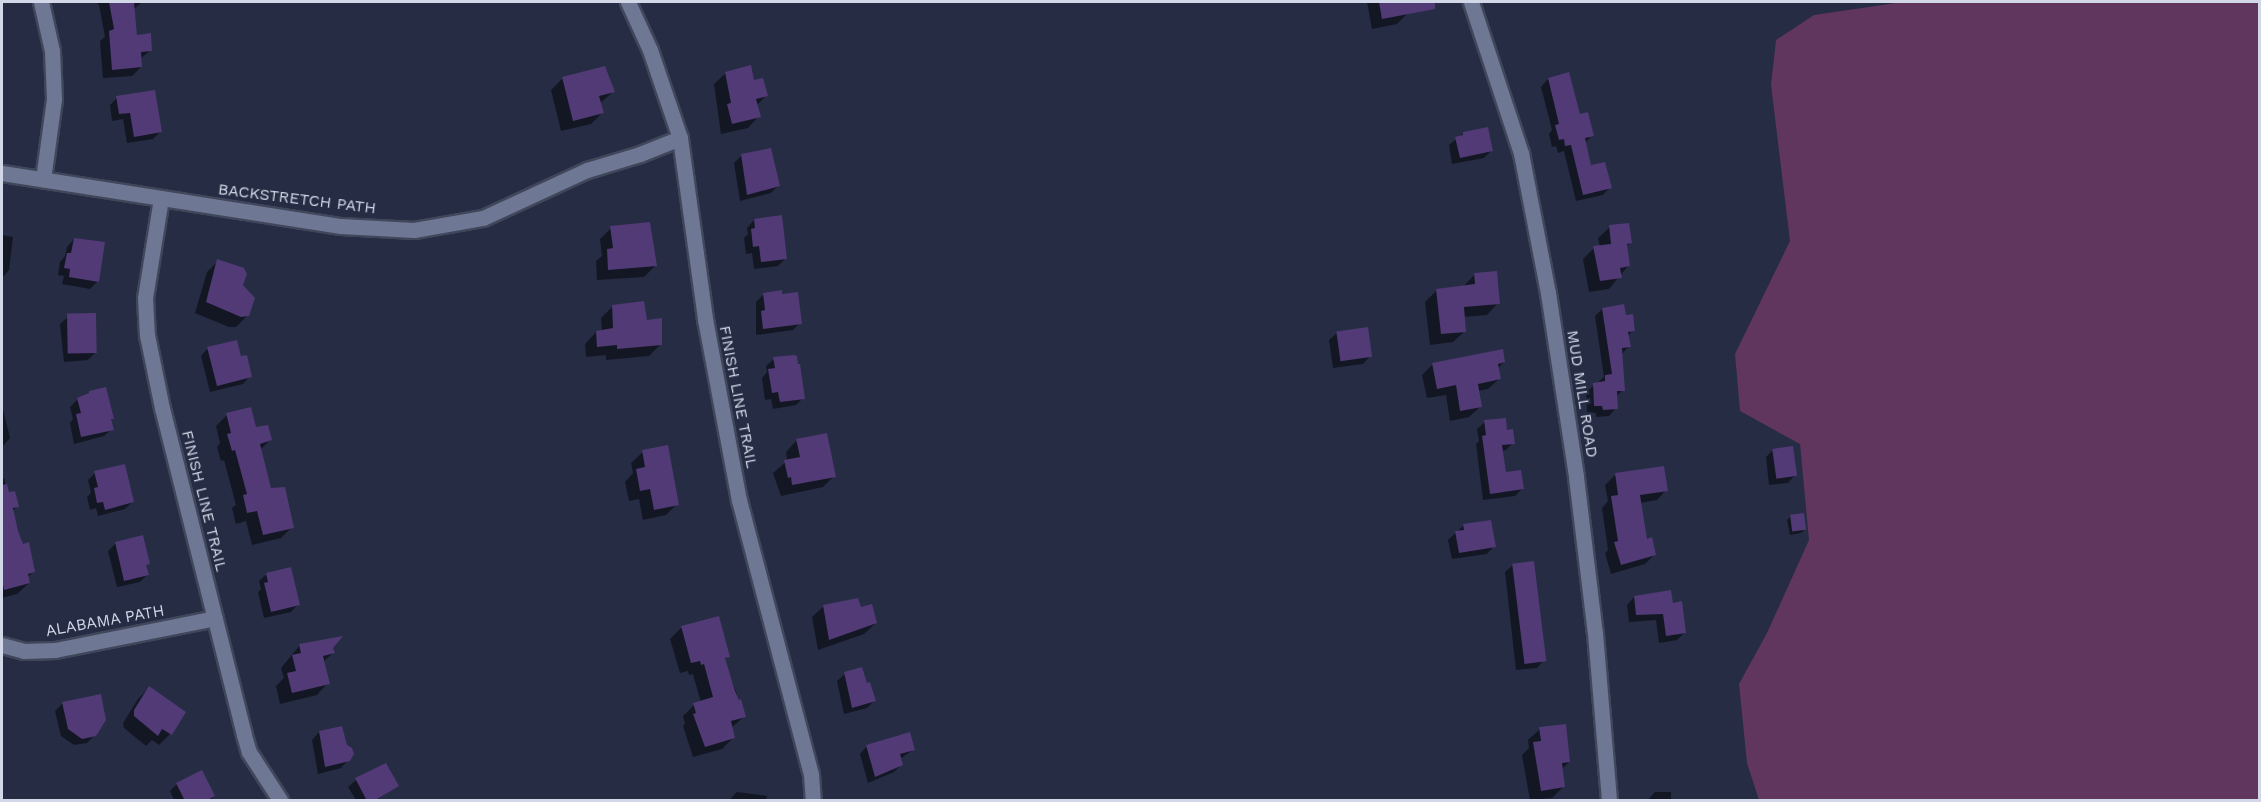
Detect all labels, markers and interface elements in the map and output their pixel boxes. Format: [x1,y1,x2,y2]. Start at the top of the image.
street label: BACKSTRETCH PATH [217,180,377,218]
street label: FINISH LINE TRAIL [715,324,761,470]
street label: MUD MILL ROAD [1562,329,1602,459]
street label: FINISH LINE TRAIL [177,428,231,574]
street label: ALABAMA PATH [44,601,166,641]

